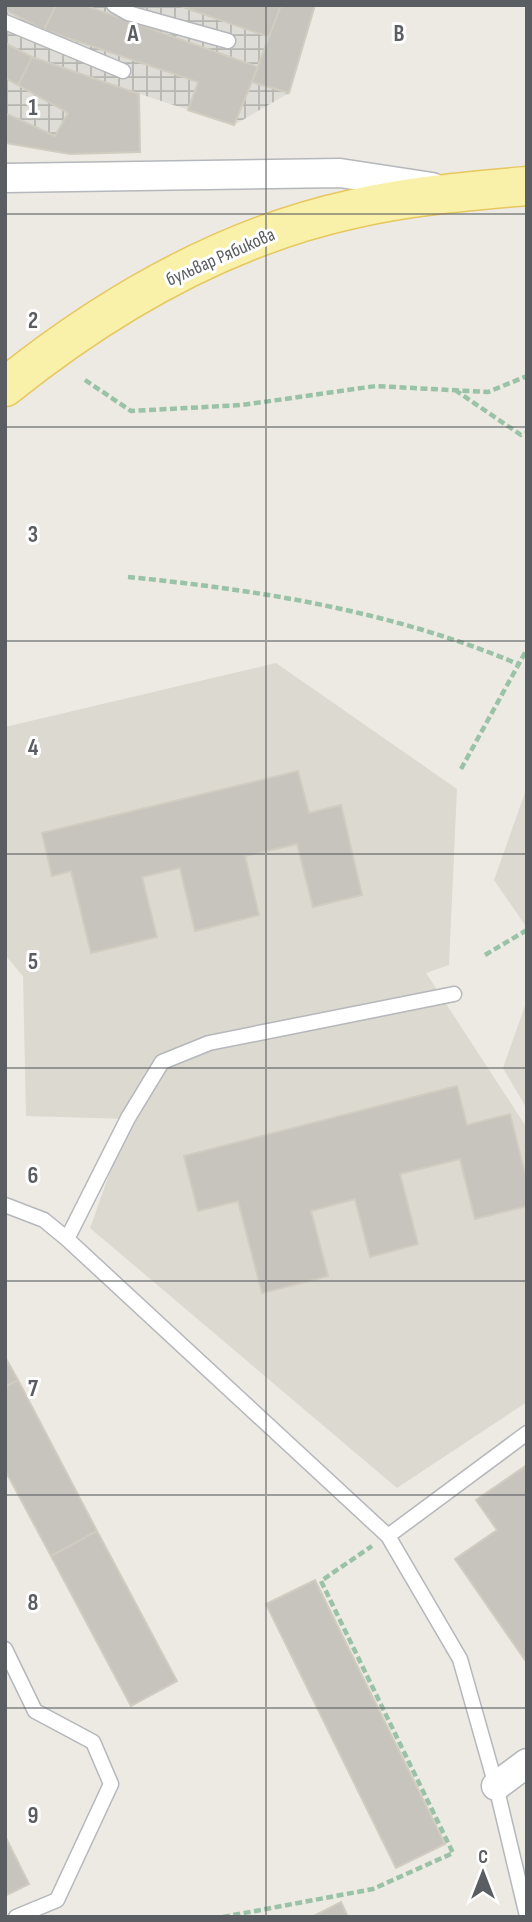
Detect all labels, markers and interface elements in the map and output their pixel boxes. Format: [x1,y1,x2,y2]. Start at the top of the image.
text: A [127,20,140,48]
text: B [394,20,405,48]
text: 1 [28,94,38,122]
street label: бульвар Рябикова [163,223,279,292]
text: 2 [28,307,38,335]
text: 3 [28,521,38,549]
text: 4 [28,734,39,762]
text: 5 [28,948,38,976]
text: 6 [28,1162,38,1190]
text: 7 [28,1375,38,1403]
text: 8 [28,1589,39,1617]
text: 9 [28,1802,38,1830]
north arrow [448,1838,518,1908]
text: С [478,1846,488,1869]

